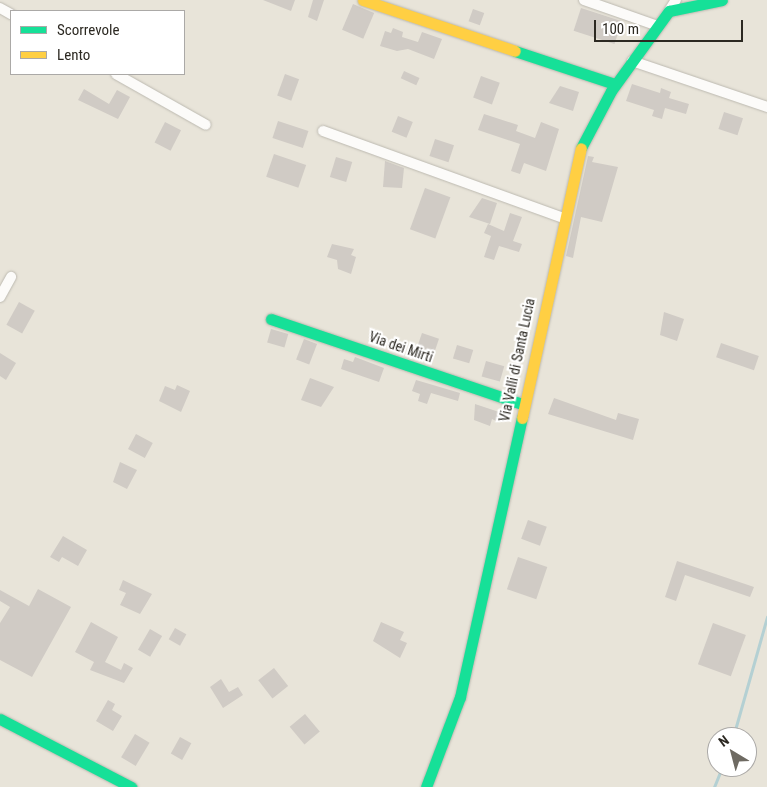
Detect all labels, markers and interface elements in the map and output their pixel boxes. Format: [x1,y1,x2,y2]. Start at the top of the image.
legend [10,10,185,75]
scale bar [597,10,746,42]
text: 100 m [602,20,639,38]
text: Scorrevole [57,21,119,39]
text: Lento [57,46,90,64]
street label: Via Valli di Santa Lucia [496,297,538,423]
street label: Via dei Mirti [367,328,435,366]
north arrow [707,727,757,777]
text: N [715,732,732,750]

